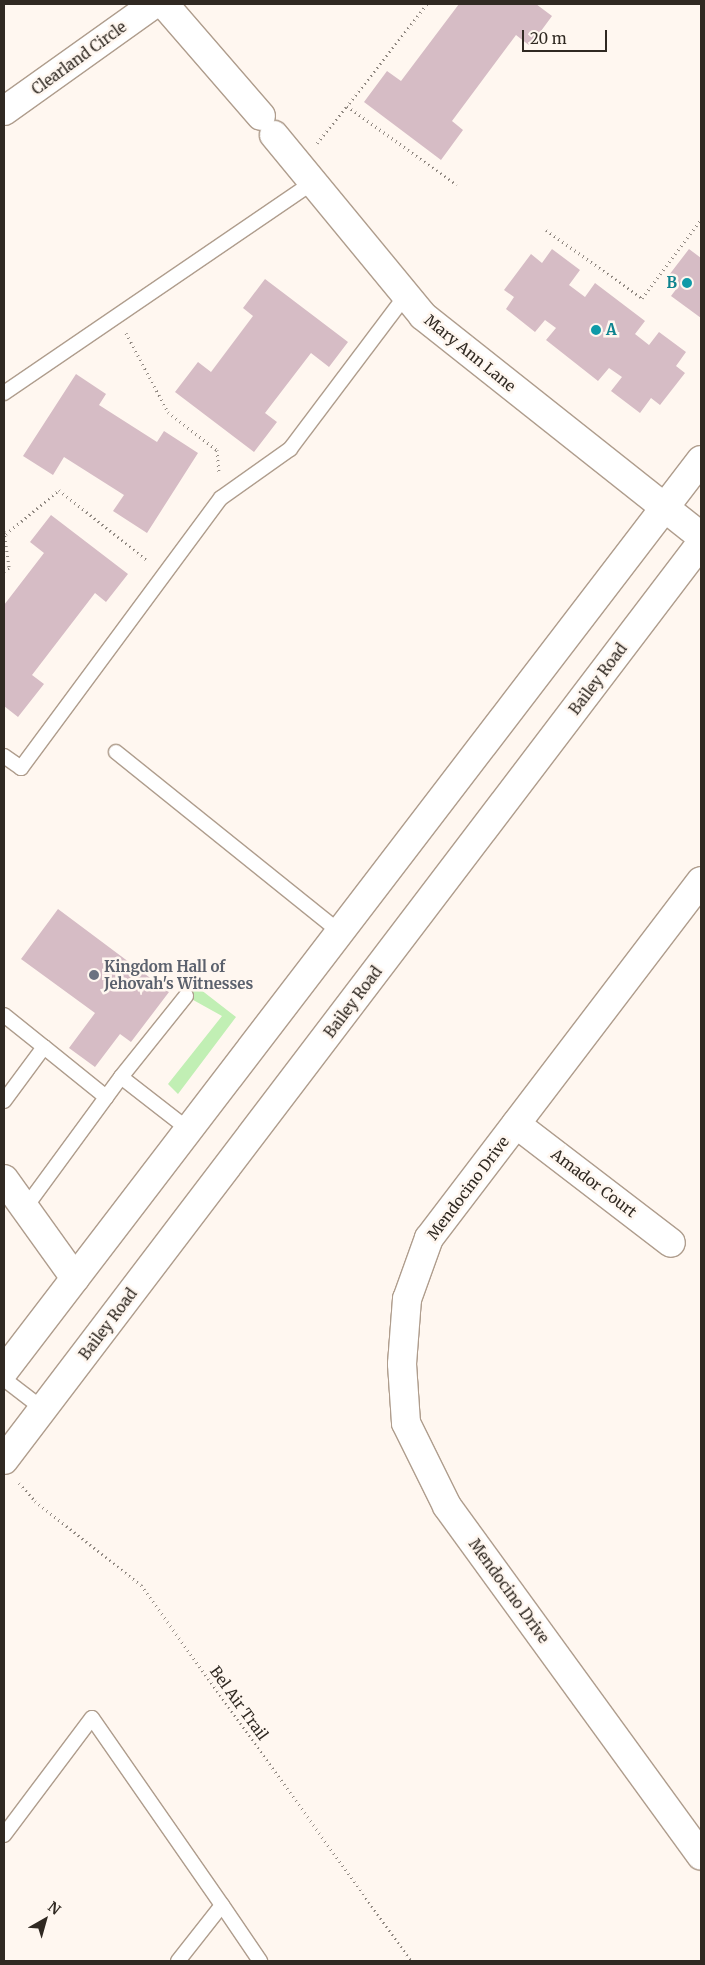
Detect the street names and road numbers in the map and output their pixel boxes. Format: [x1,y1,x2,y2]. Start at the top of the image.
street label: Clearland Circle [28,18,130,98]
street label: Mary Ann Lane [421,311,519,395]
street label: Bailey Road [565,640,631,718]
street label: Bailey Road [320,963,386,1041]
street label: Mendocino Drive [423,1133,513,1243]
street label: Amador Court [548,1145,640,1221]
street label: Bailey Road [75,1285,141,1363]
street label: Mendocino Drive [465,1535,553,1647]
street label: Bel Air Trail [206,1663,272,1743]

